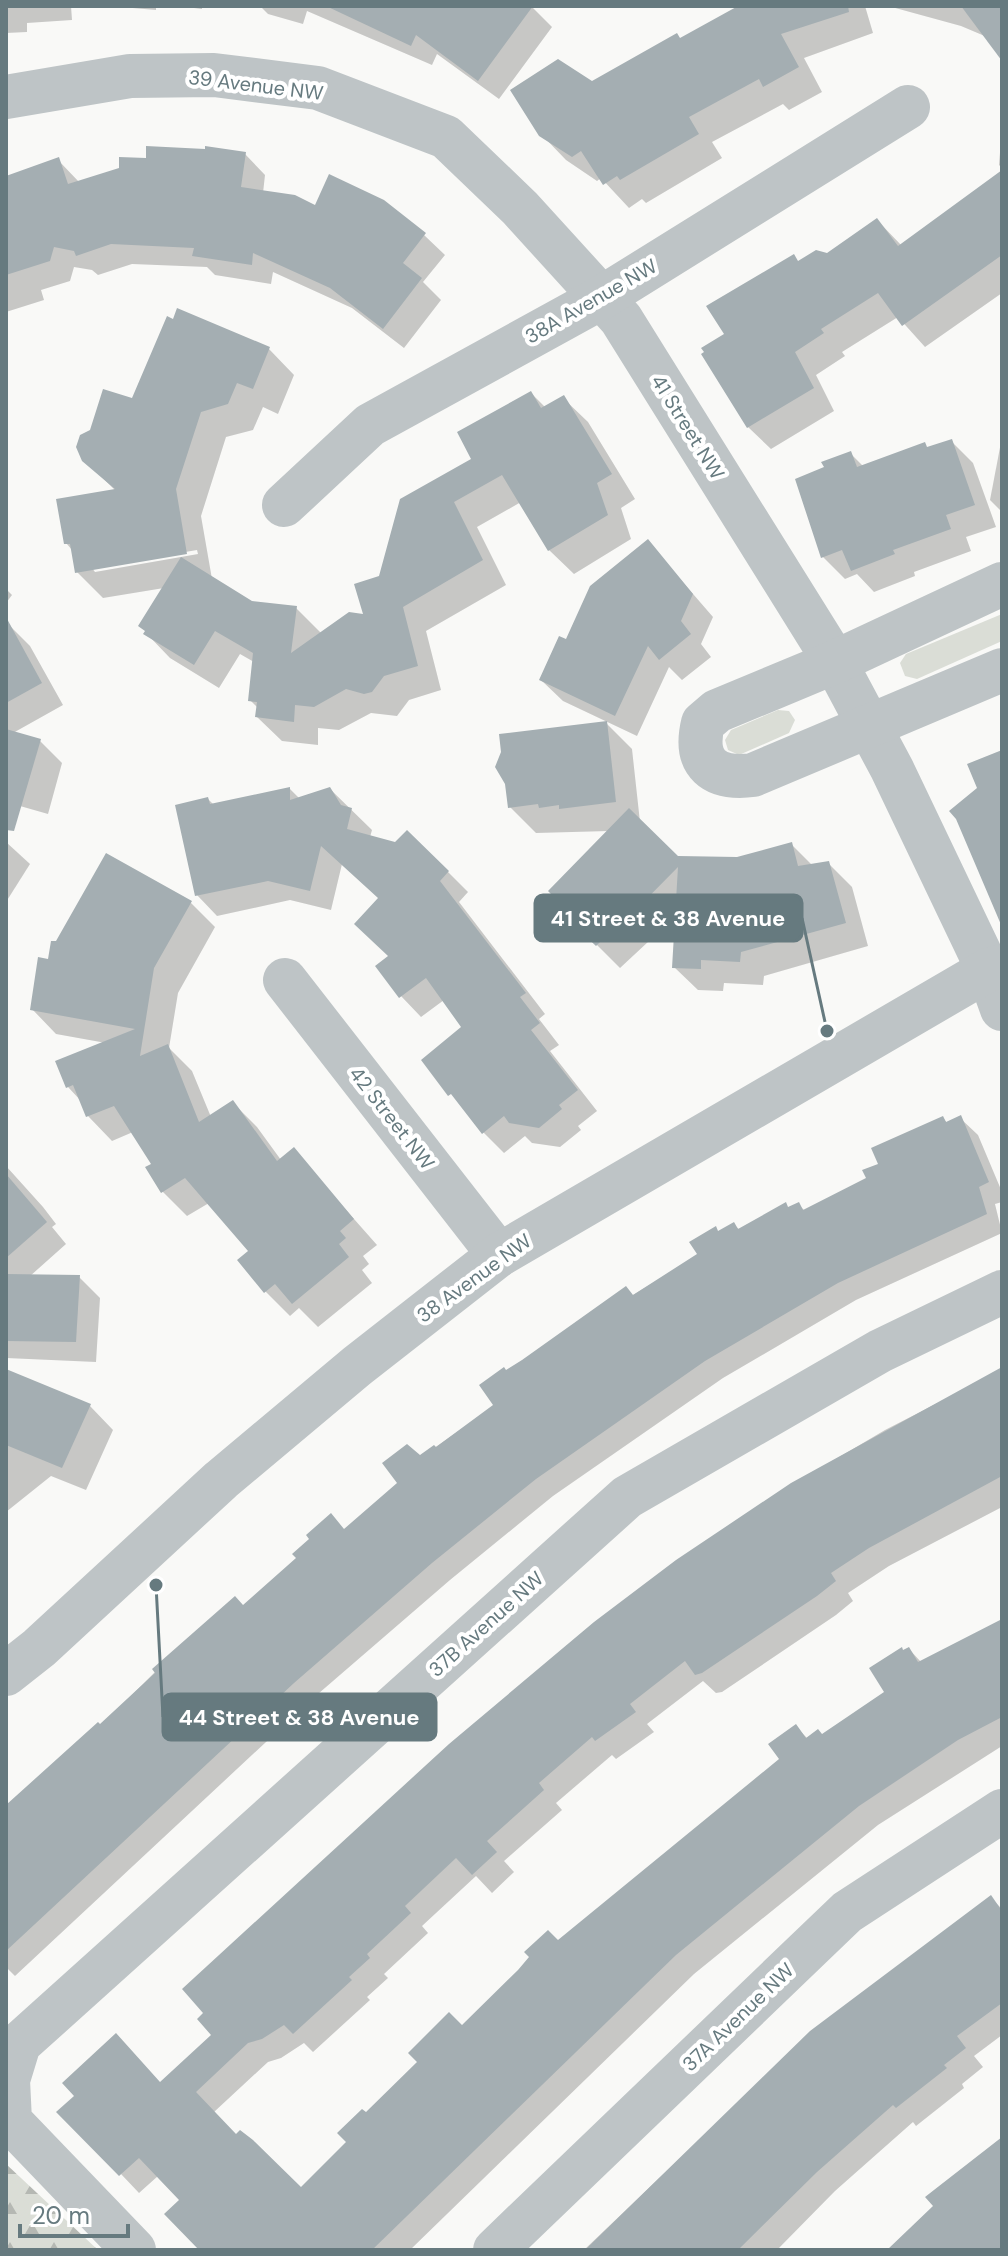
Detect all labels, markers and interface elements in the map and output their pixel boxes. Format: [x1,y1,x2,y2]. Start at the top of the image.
street label: 39 Avenue NW [187,64,325,106]
street label: 38A Avenue NW [520,253,662,349]
street label: 41 Street NW [645,370,731,484]
callout: 41 Street & 38 Avenue [535,895,802,941]
text: 41 Street & 38 Avenue [551,904,785,933]
street label: 42 Street NW [344,1061,440,1175]
street label: 38 Avenue NW [411,1228,537,1328]
street label: 37B Avenue NW [423,1565,549,1683]
callout: 44 Street & 38 Avenue [163,1694,436,1740]
text: 44 Street & 38 Avenue [178,1703,420,1732]
street label: 37A Avenue NW [677,1957,799,2077]
scale bar [20,2188,128,2238]
text: 20 m [32,2200,90,2231]

